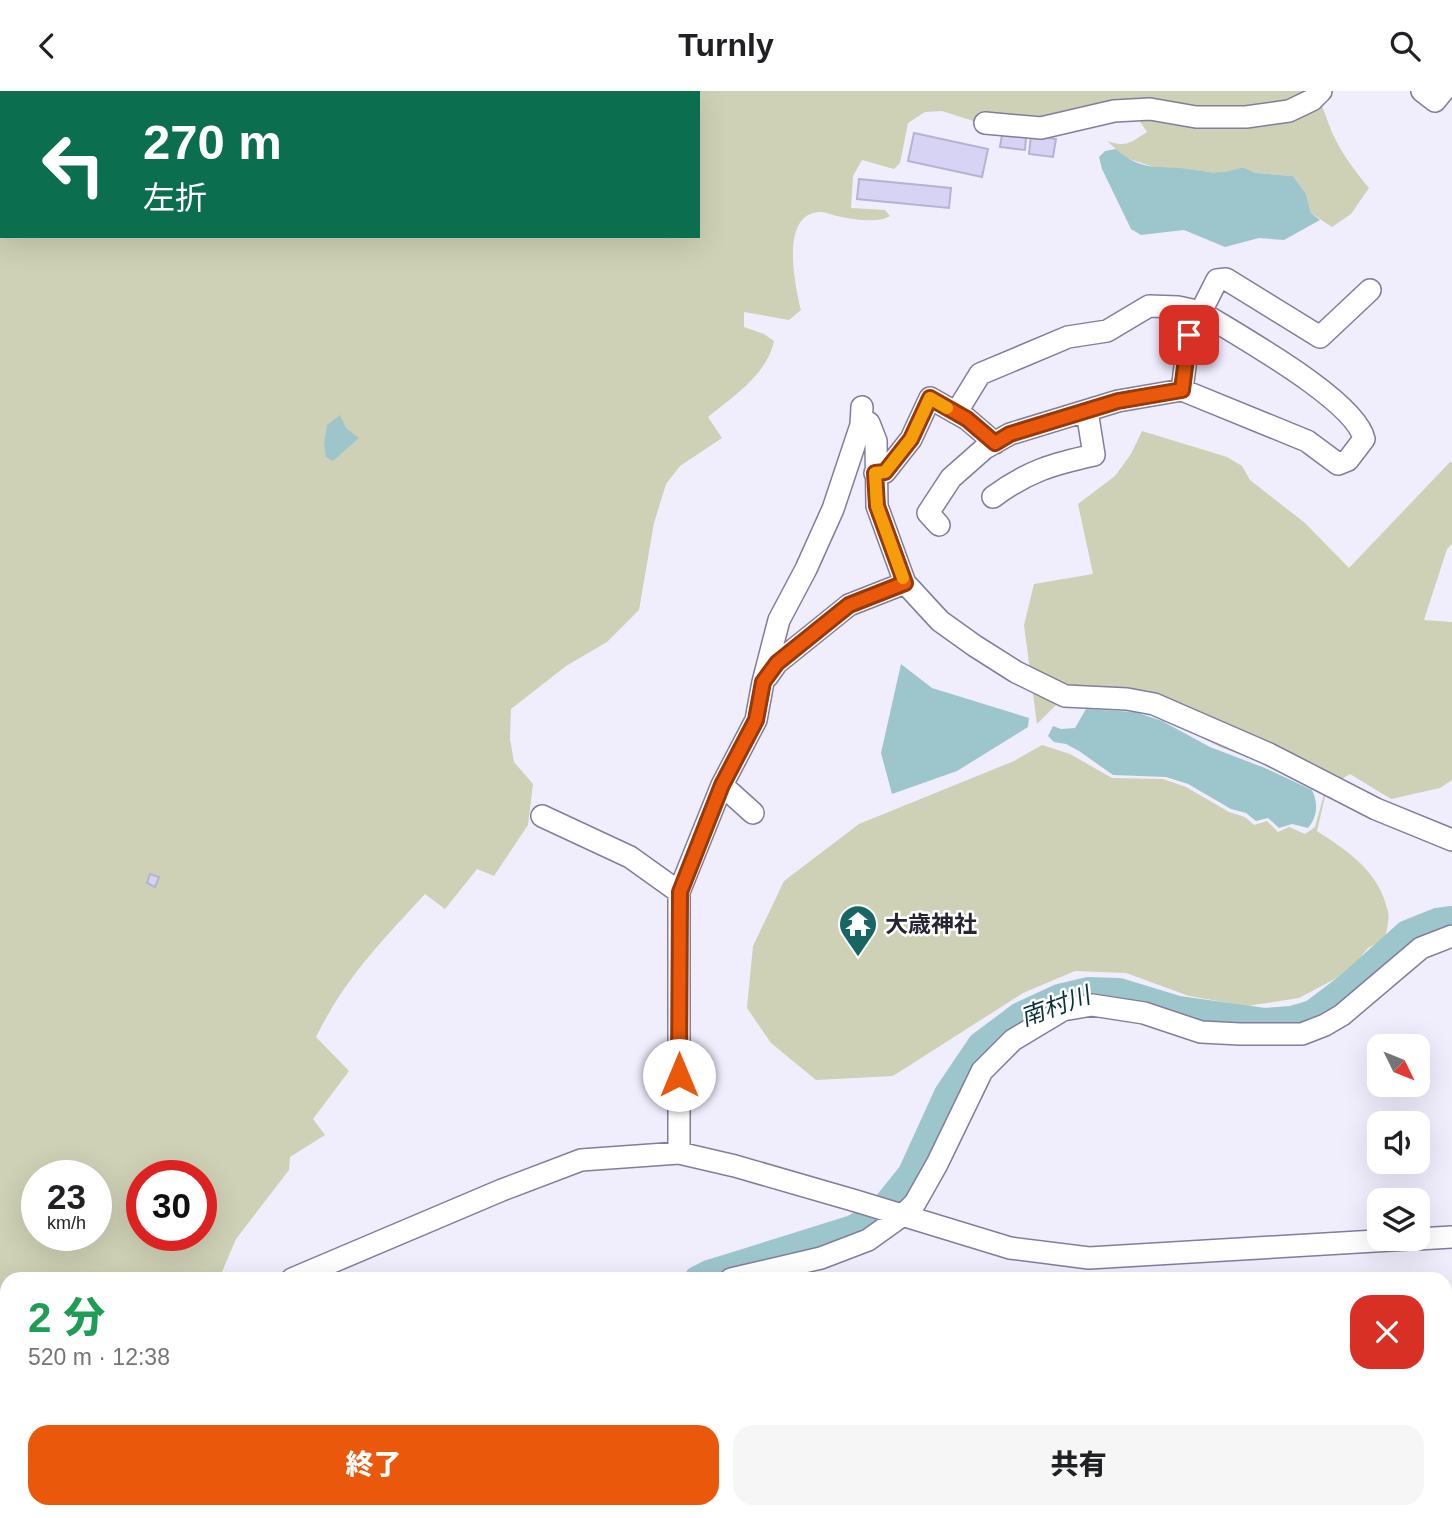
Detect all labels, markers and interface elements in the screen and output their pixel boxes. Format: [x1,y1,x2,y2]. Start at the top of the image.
icon: back [28,27,66,65]
text: Turnly [678,27,774,63]
icon: search [1386,27,1424,65]
text: 270 m [143,115,282,169]
icon: left [28,119,119,210]
text: 左折 [143,180,207,216]
pin [1159,305,1219,365]
icon: arrive [1170,316,1208,354]
temple icon: 大歳神社 [837,903,879,958]
place label: 大歳神社 [885,911,977,937]
water label: 南村川 [1017,980,1096,1031]
north arrow [1367,1034,1430,1097]
map controls [1367,1034,1430,1251]
position arrow [642,1038,716,1112]
button: sound [1367,1111,1430,1174]
speed limit sign: 30 [126,1160,217,1251]
text: 23 [47,1177,86,1216]
button: layers [1367,1188,1430,1251]
text: km/h [47,1213,86,1233]
text: 2 分 [28,1294,105,1341]
button: close [1350,1295,1424,1369]
text: 520 m · 12:38 [28,1344,170,1370]
button: 終了 [28,1425,719,1505]
button: 共有 [733,1425,1424,1505]

